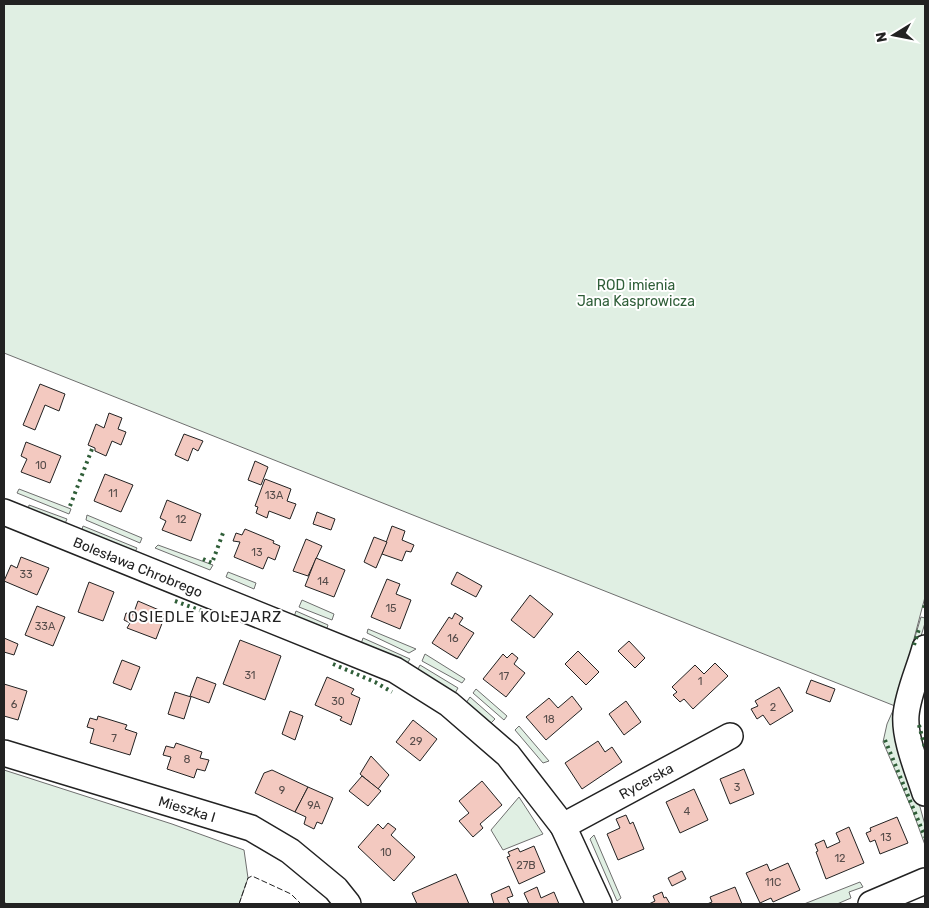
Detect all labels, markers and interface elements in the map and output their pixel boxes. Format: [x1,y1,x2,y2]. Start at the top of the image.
north arrow [869,10,919,60]
text: N [872,31,891,44]
park label: ROD imienia Jana Kasprowicza [577,277,695,310]
house number: 10 [35,459,47,472]
house number: 11 [108,487,118,500]
house number: 13A [265,489,284,502]
house number: 12 [175,513,187,526]
street label: Bolesława Chrobrego [71,534,205,601]
house number: 13 [251,546,263,559]
house number: 33 [19,568,33,581]
house number: 14 [317,575,329,588]
house number: 15 [385,602,397,615]
district label: OSIEDLE KOLEJARZ [128,608,282,626]
house number: 33A [35,620,56,633]
house number: 16 [447,632,459,645]
house number: 31 [244,669,256,682]
house number: 17 [499,670,510,683]
house number: 1 [698,675,702,688]
house number: 30 [331,695,345,708]
house number: 6 [11,698,18,711]
house number: 2 [770,701,776,714]
house number: 18 [543,713,555,726]
house number: 7 [111,732,117,745]
house number: 29 [410,735,422,748]
house number: 8 [184,753,191,766]
street label: Rycerska [616,760,676,803]
house number: 3 [734,781,741,794]
house number: 9 [279,784,285,797]
street label: Mieszka I [156,793,217,826]
house number: 9A [307,799,321,812]
house number: 4 [684,805,691,818]
house number: 13 [880,831,892,844]
house number: 10 [380,846,392,859]
house number: 12 [834,852,846,865]
house number: 27B [516,859,536,872]
house number: 11C [765,876,781,889]

